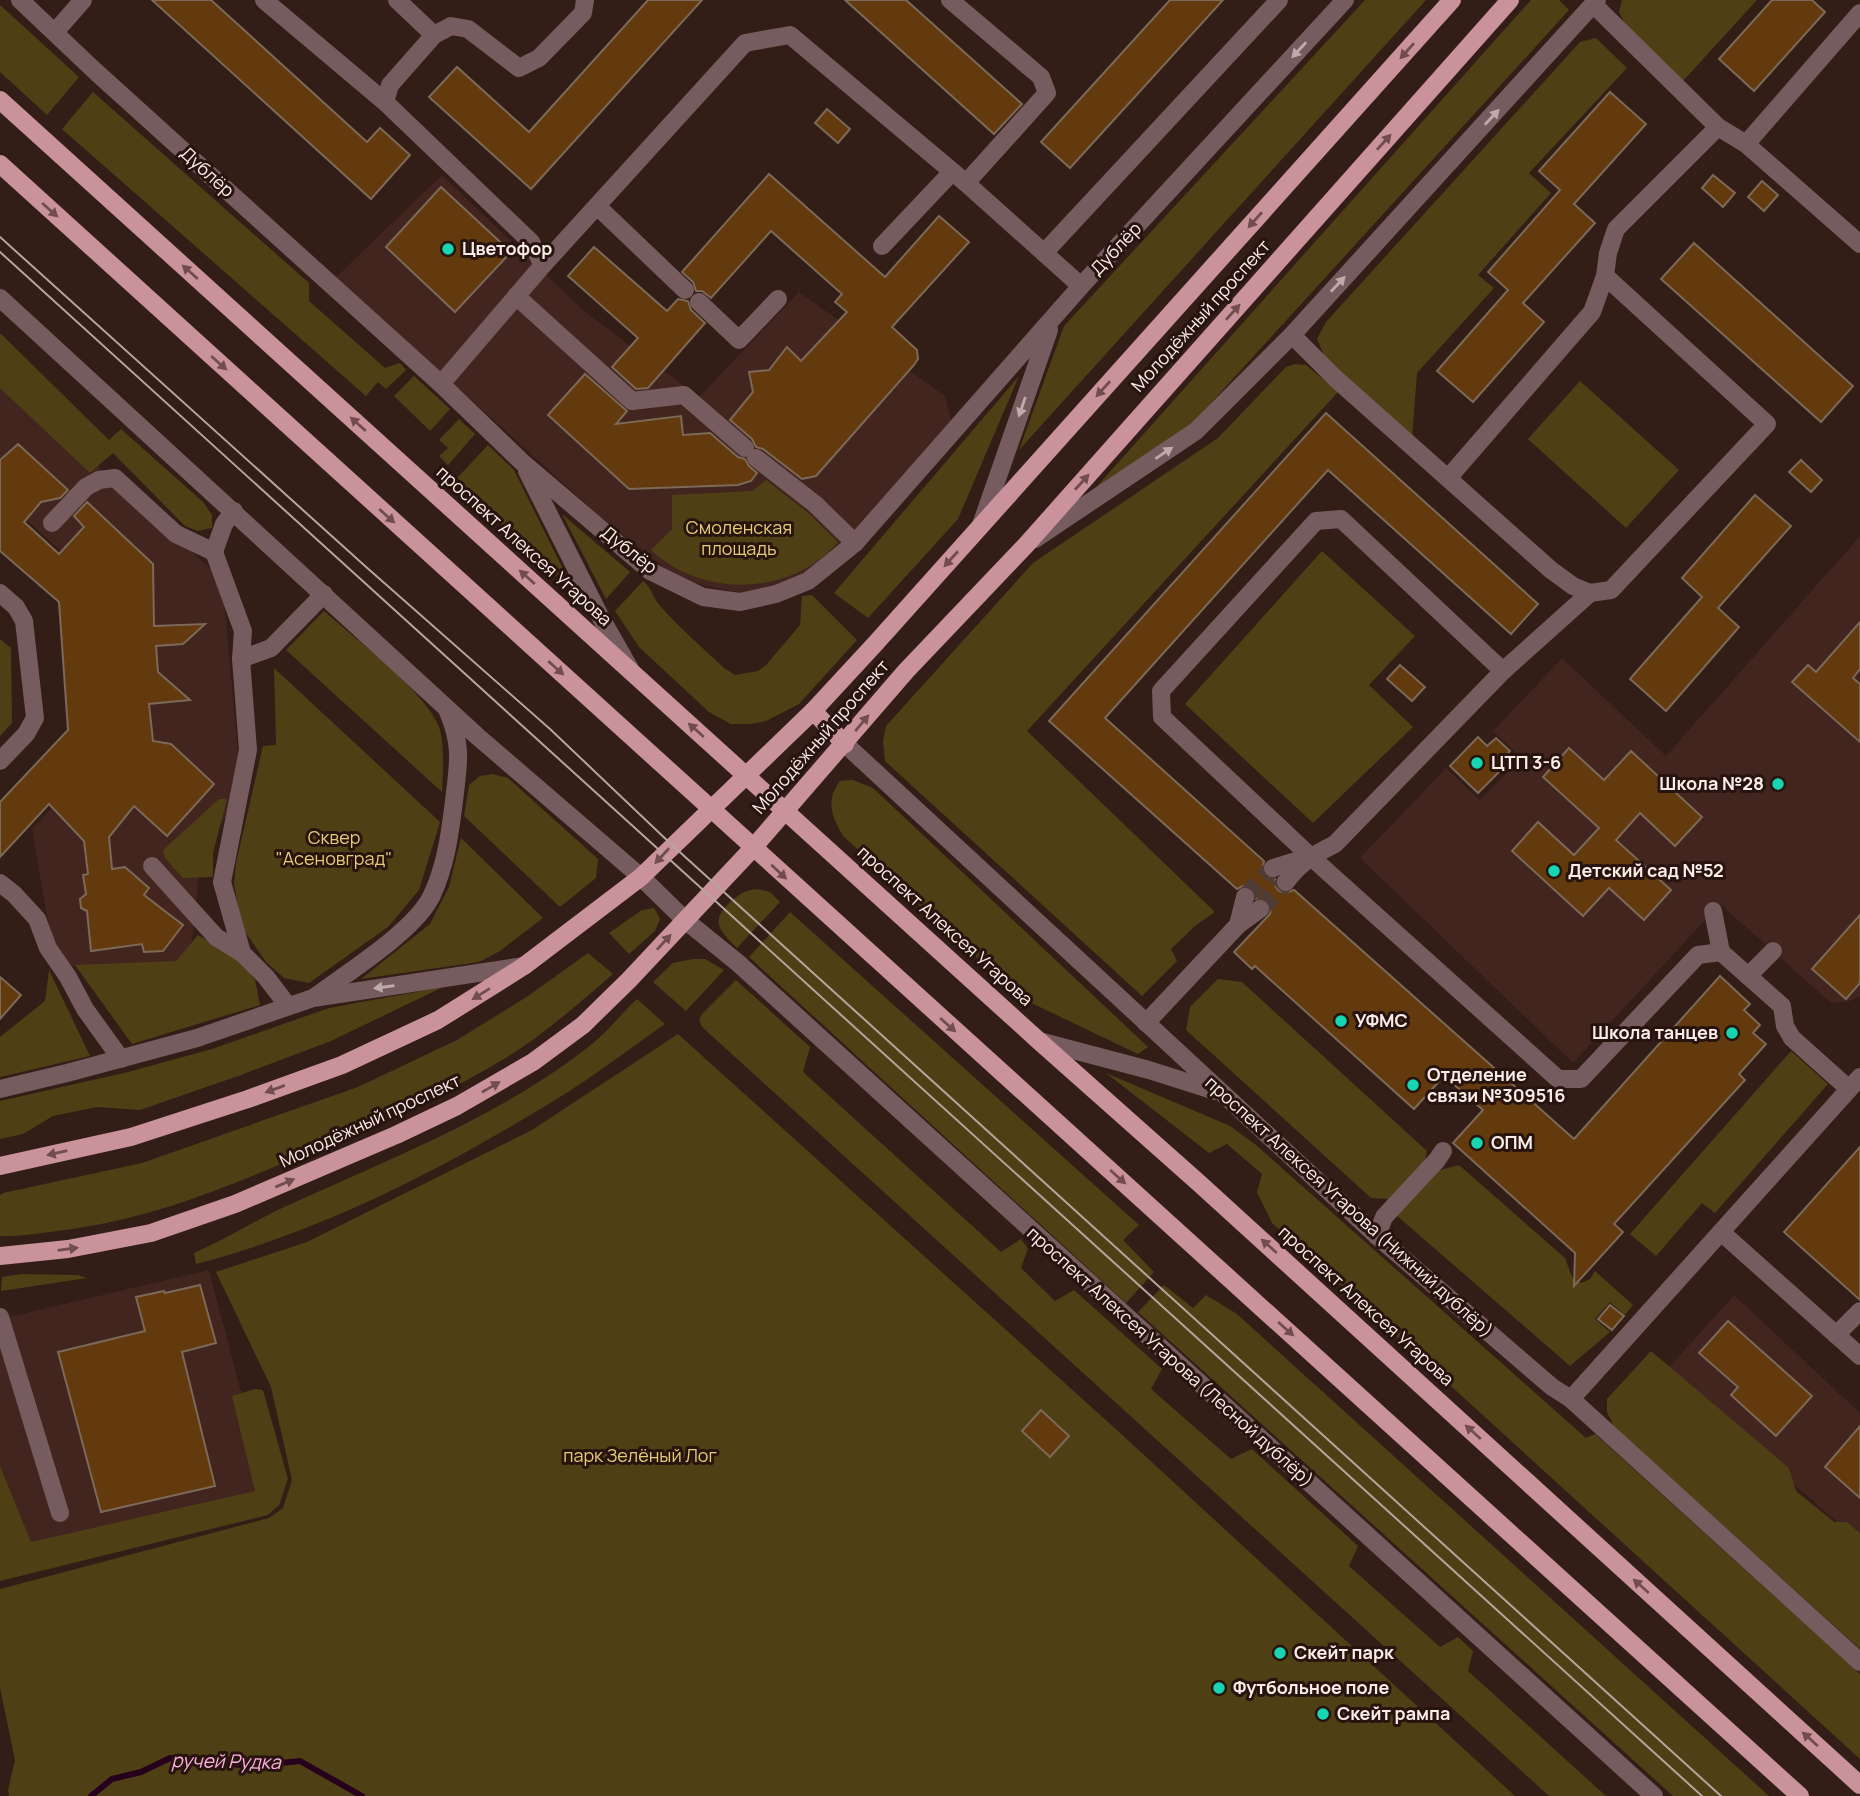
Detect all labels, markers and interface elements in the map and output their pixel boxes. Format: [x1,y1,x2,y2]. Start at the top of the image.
one-way arrow [1291,41,1307,59]
one-way arrow [1399,42,1415,60]
one-way arrow [1483,109,1499,126]
one-way arrow [1376,133,1392,151]
street label: Дублёр [176,141,240,202]
one-way arrow [42,202,59,217]
one-way arrow [1247,211,1263,229]
street label: Дублёр [1084,216,1146,280]
street label: Молодёжный проспект [1125,234,1275,397]
place label: Цветофор [462,236,552,260]
marker: Цветофор [440,241,456,257]
one-way arrow [182,264,199,280]
one-way arrow [1329,276,1345,293]
one-way arrow [1225,303,1241,321]
one-way arrow [210,355,228,371]
one-way arrow [1095,380,1111,398]
one-way arrow [1016,397,1027,418]
one-way arrow [350,417,367,432]
one-way arrow [1154,446,1174,459]
street label: проспект Алексея Угарова [432,460,618,631]
one-way arrow [1074,473,1090,491]
one-way arrow [378,508,395,524]
park label: Смоленская площадь [686,515,792,560]
street label: Дублёр [597,520,663,579]
one-way arrow [943,550,959,568]
one-way arrow [518,569,536,585]
street label: Молодёжный проспект [747,654,894,819]
one-way arrow [547,660,565,676]
one-way arrow [855,714,870,732]
one-way arrow [687,723,704,738]
place label: ЦТП 3-6 [1491,750,1561,774]
marker: ЦТП 3-6 [1469,755,1485,771]
place label: Школа №28 [1659,771,1764,795]
marker: Школа №28 [1770,776,1786,792]
park label: Сквер "Асеновград" [276,825,392,870]
street label: проспект Алексея Угарова [853,840,1039,1011]
one-way arrow [653,848,670,865]
place label: Детский сад №52 [1568,858,1724,882]
marker: Детский сад №52 [1546,863,1562,879]
one-way arrow [771,864,788,881]
one-way arrow [656,934,672,951]
one-way arrow [373,982,395,993]
one-way arrow [471,987,490,1000]
place label: УФМС [1355,1008,1408,1032]
marker: УФМС [1333,1013,1349,1029]
one-way arrow [939,1017,957,1033]
place label: Школа танцев [1592,1020,1718,1044]
marker: Школа танцев [1724,1025,1740,1041]
place label: Отделение связи №309516 [1427,1062,1565,1107]
street label: Молодёжный проспект [275,1068,464,1173]
street label: проспект Алексея Угарова (Нижний дублёр) [1201,1072,1497,1342]
marker: Отделение связи №309516 [1405,1077,1421,1093]
one-way arrow [481,1081,500,1093]
one-way arrow [265,1084,286,1095]
place label: ОПМ [1491,1130,1533,1154]
marker: ОПМ [1469,1135,1485,1151]
one-way arrow [46,1148,68,1159]
one-way arrow [1109,1169,1126,1184]
one-way arrow [274,1177,295,1188]
street label: проспект Алексея Угарова (Лесной дублёр) [1022,1221,1319,1492]
street label: проспект Алексея Угарова [1274,1222,1458,1390]
one-way arrow [1260,1238,1278,1254]
one-way arrow [57,1243,79,1254]
one-way arrow [1277,1321,1294,1337]
one-way arrow [1465,1425,1482,1441]
park label: парк Зелёный Лог [563,1443,717,1467]
one-way arrow [1633,1578,1650,1594]
place label: Скейт парк [1294,1640,1395,1664]
marker: Скейт парк [1272,1645,1288,1661]
place label: Футбольное поле [1233,1675,1389,1699]
marker: Футбольное поле [1211,1680,1227,1696]
place label: Скейт рампа [1337,1701,1450,1725]
marker: Скейт рампа [1315,1706,1331,1722]
one-way arrow [1801,1732,1818,1747]
water label: ручей Рудка [171,1747,282,1775]

